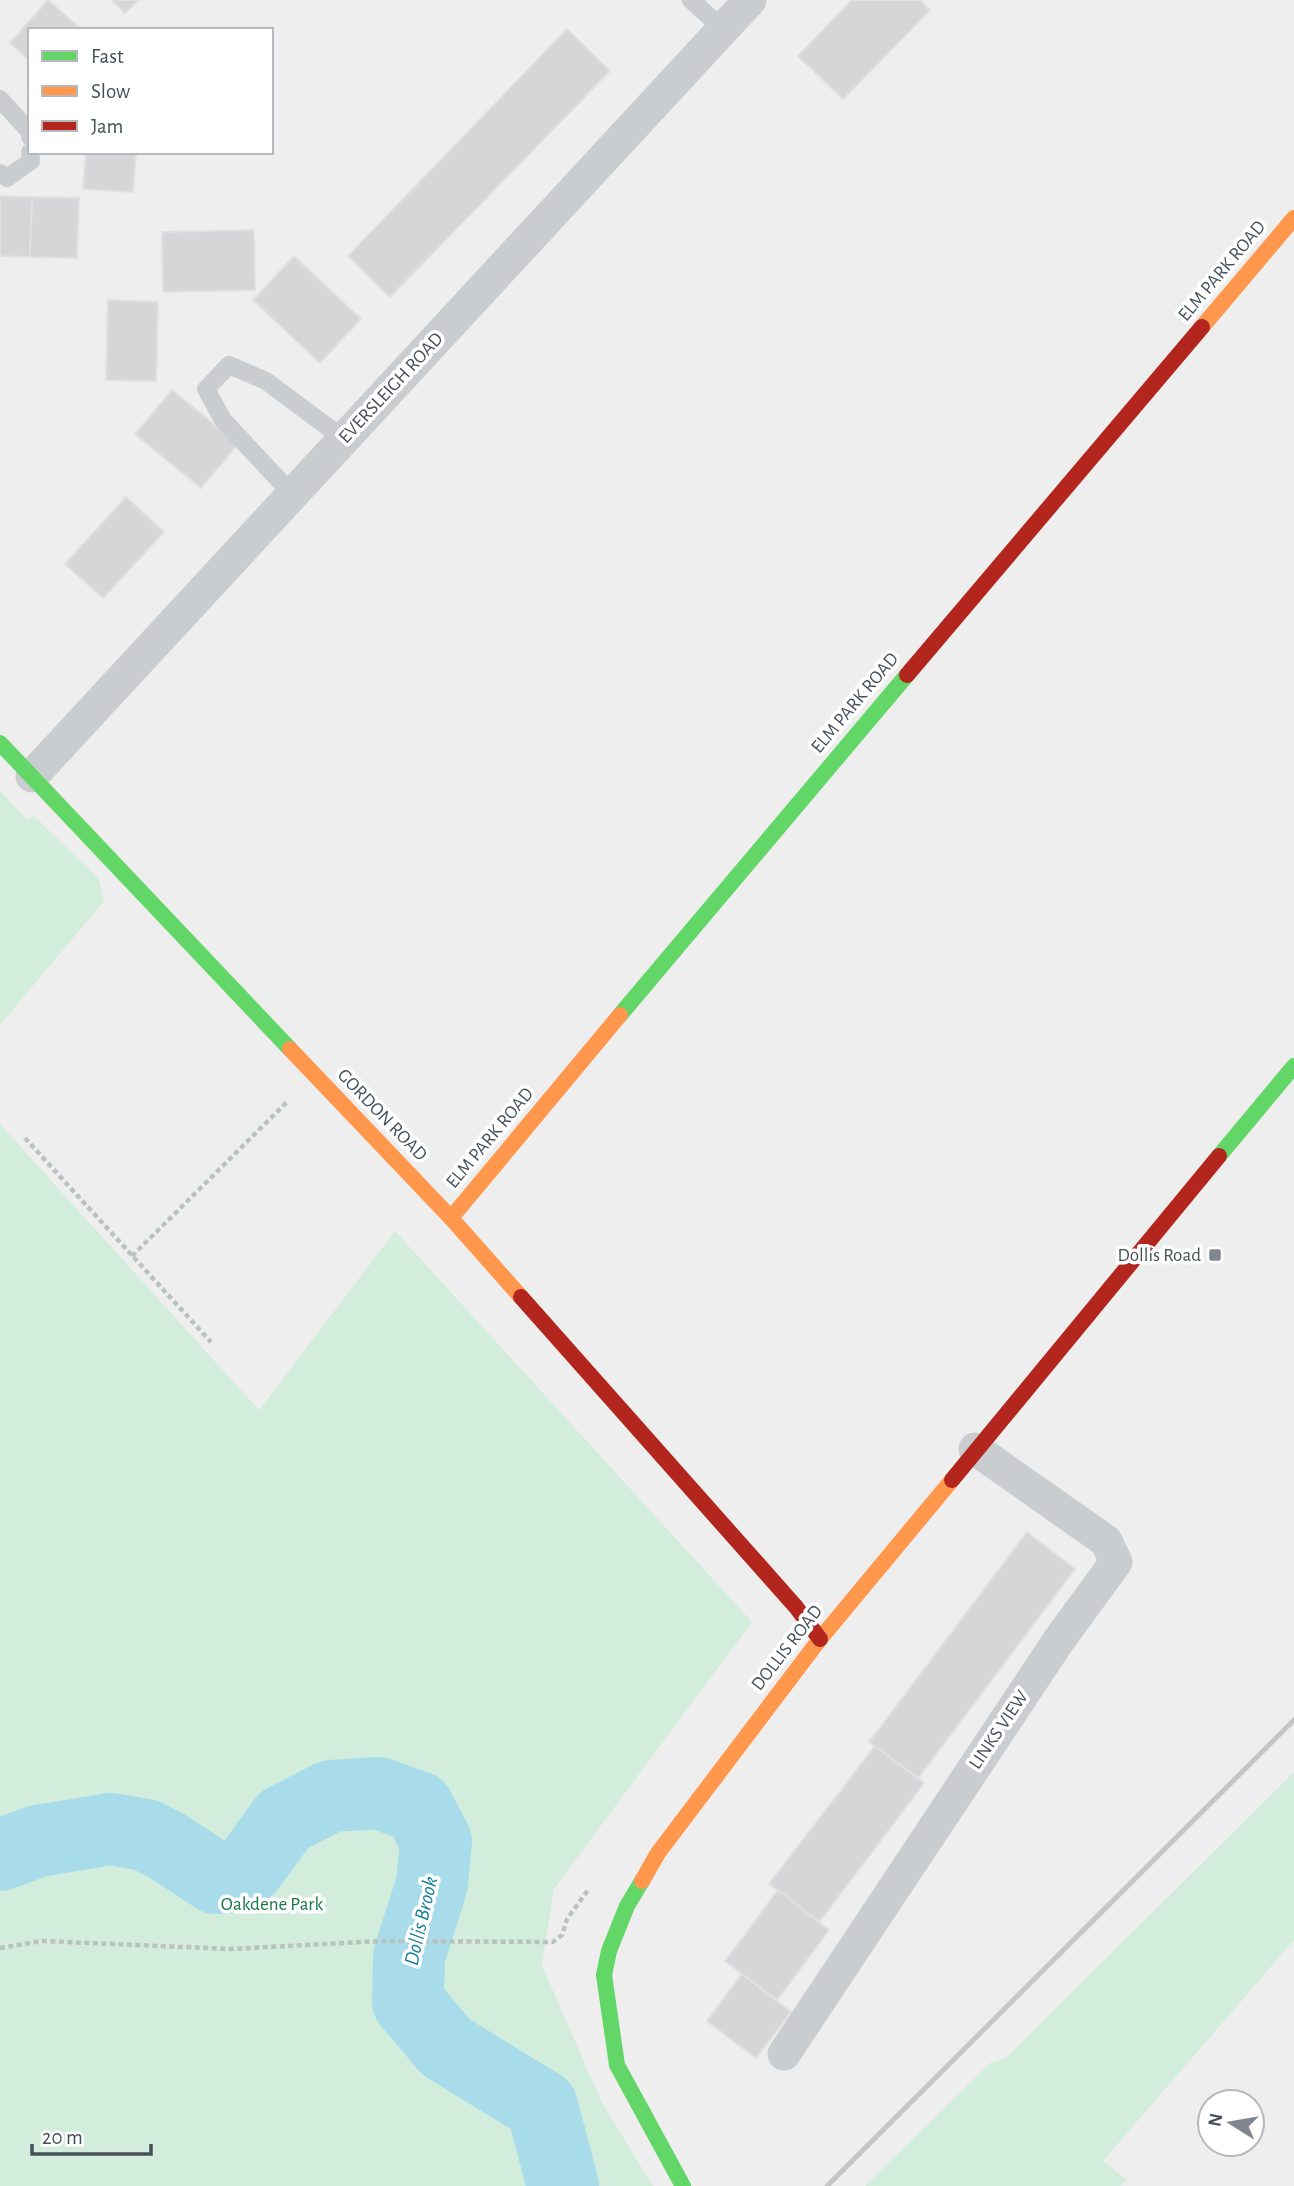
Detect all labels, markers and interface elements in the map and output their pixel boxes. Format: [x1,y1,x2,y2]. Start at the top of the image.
legend [28,28,273,154]
text: Fast [91,46,124,67]
text: Slow [91,81,130,102]
text: Jam [91,116,123,137]
street label: ELM PARK ROAD [1175,217,1269,325]
street label: EVERSLEIGH ROAD [335,329,447,447]
street label: ELM PARK ROAD [808,649,902,757]
street label: GORDON ROAD [334,1065,430,1165]
street label: ELM PARK ROAD [443,1084,537,1192]
place label: Dollis Road [1117,1246,1201,1265]
marker: Dollis Road [1207,1247,1223,1263]
street label: DOLLIS ROAD [748,1602,826,1694]
street label: LINKS VIEW [966,1687,1032,1773]
water label: Dollis Brook [401,1874,441,1968]
park label: Oakdene Park [221,1895,323,1914]
north arrow [1196,2088,1266,2158]
scale bar [32,2112,150,2156]
text: N [1205,2112,1226,2128]
text: 20 m [42,2127,83,2148]

